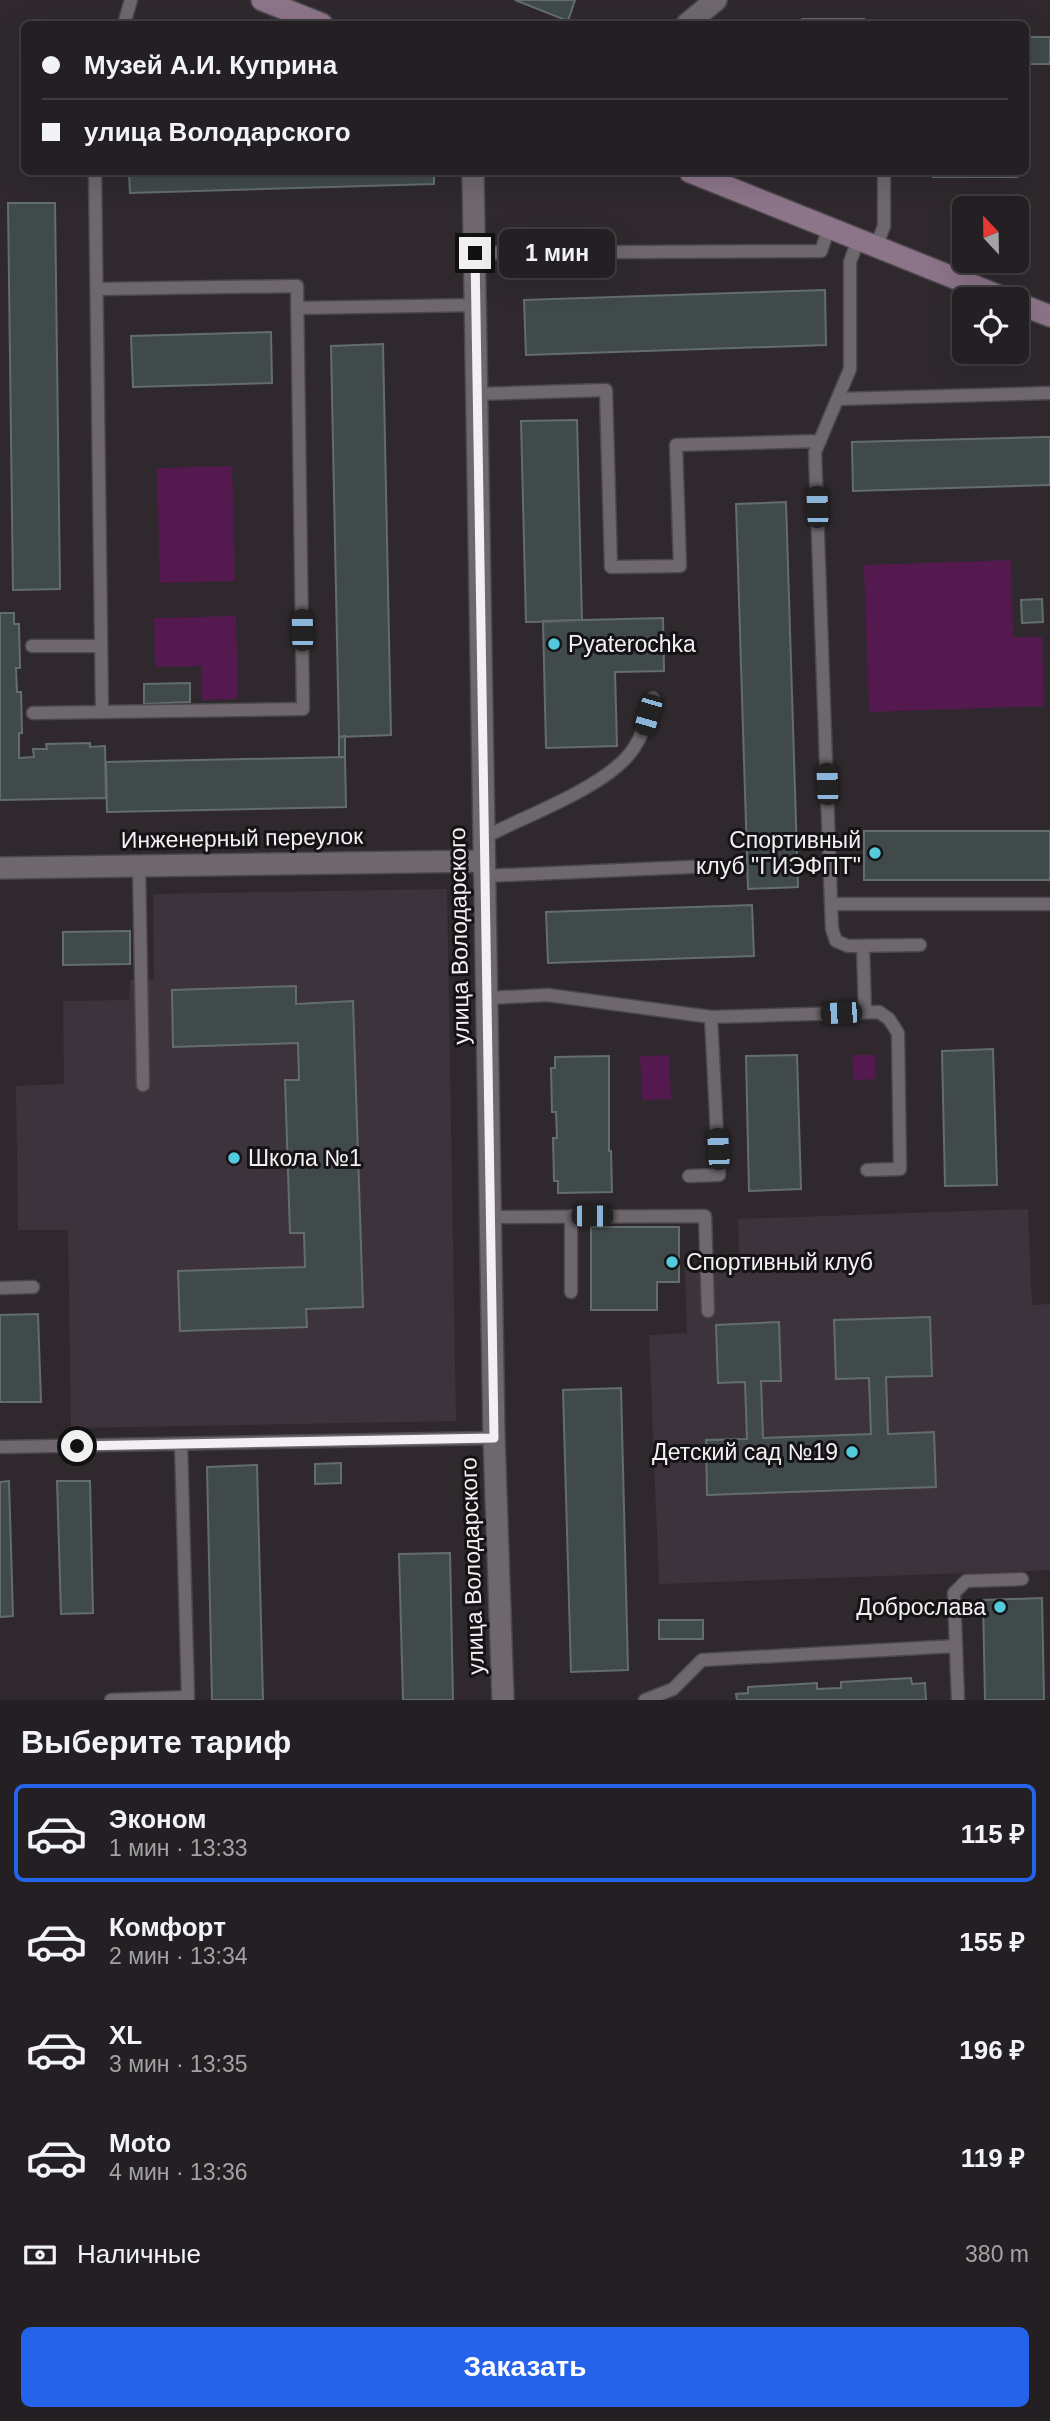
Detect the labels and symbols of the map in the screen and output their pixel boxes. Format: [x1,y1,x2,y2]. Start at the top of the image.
north arrow [952,196,1029,273]
callout: 1 мин [500,229,615,278]
route end [459,237,491,269]
car [806,486,829,528]
car [292,609,313,651]
place label: Pyaterochka [568,631,696,657]
marker: Pyaterochka [546,636,562,652]
car [633,692,664,738]
car [816,763,839,805]
street label: Инженерный переулок [121,823,364,853]
street label: улица Володарского [444,827,474,1045]
place label: Спортивный клуб "ГИЭФПТ" [696,827,861,879]
marker: Спортивный клуб "ГИЭФПТ" [867,845,883,861]
car [820,1002,863,1024]
car [707,1127,730,1171]
place label: Школа №1 [248,1145,362,1171]
marker: Школа №1 [226,1150,242,1166]
car [572,1206,614,1227]
place label: Спортивный клуб [686,1249,873,1275]
marker: Спортивный клуб [664,1254,680,1270]
route start [61,1430,93,1462]
place label: Детский сад №19 [652,1439,838,1465]
marker: Детский сад №19 [844,1444,860,1460]
street label: улица Володарского [455,1457,489,1675]
place label: Доброслава [856,1594,986,1620]
marker: Доброслава [992,1599,1008,1615]

